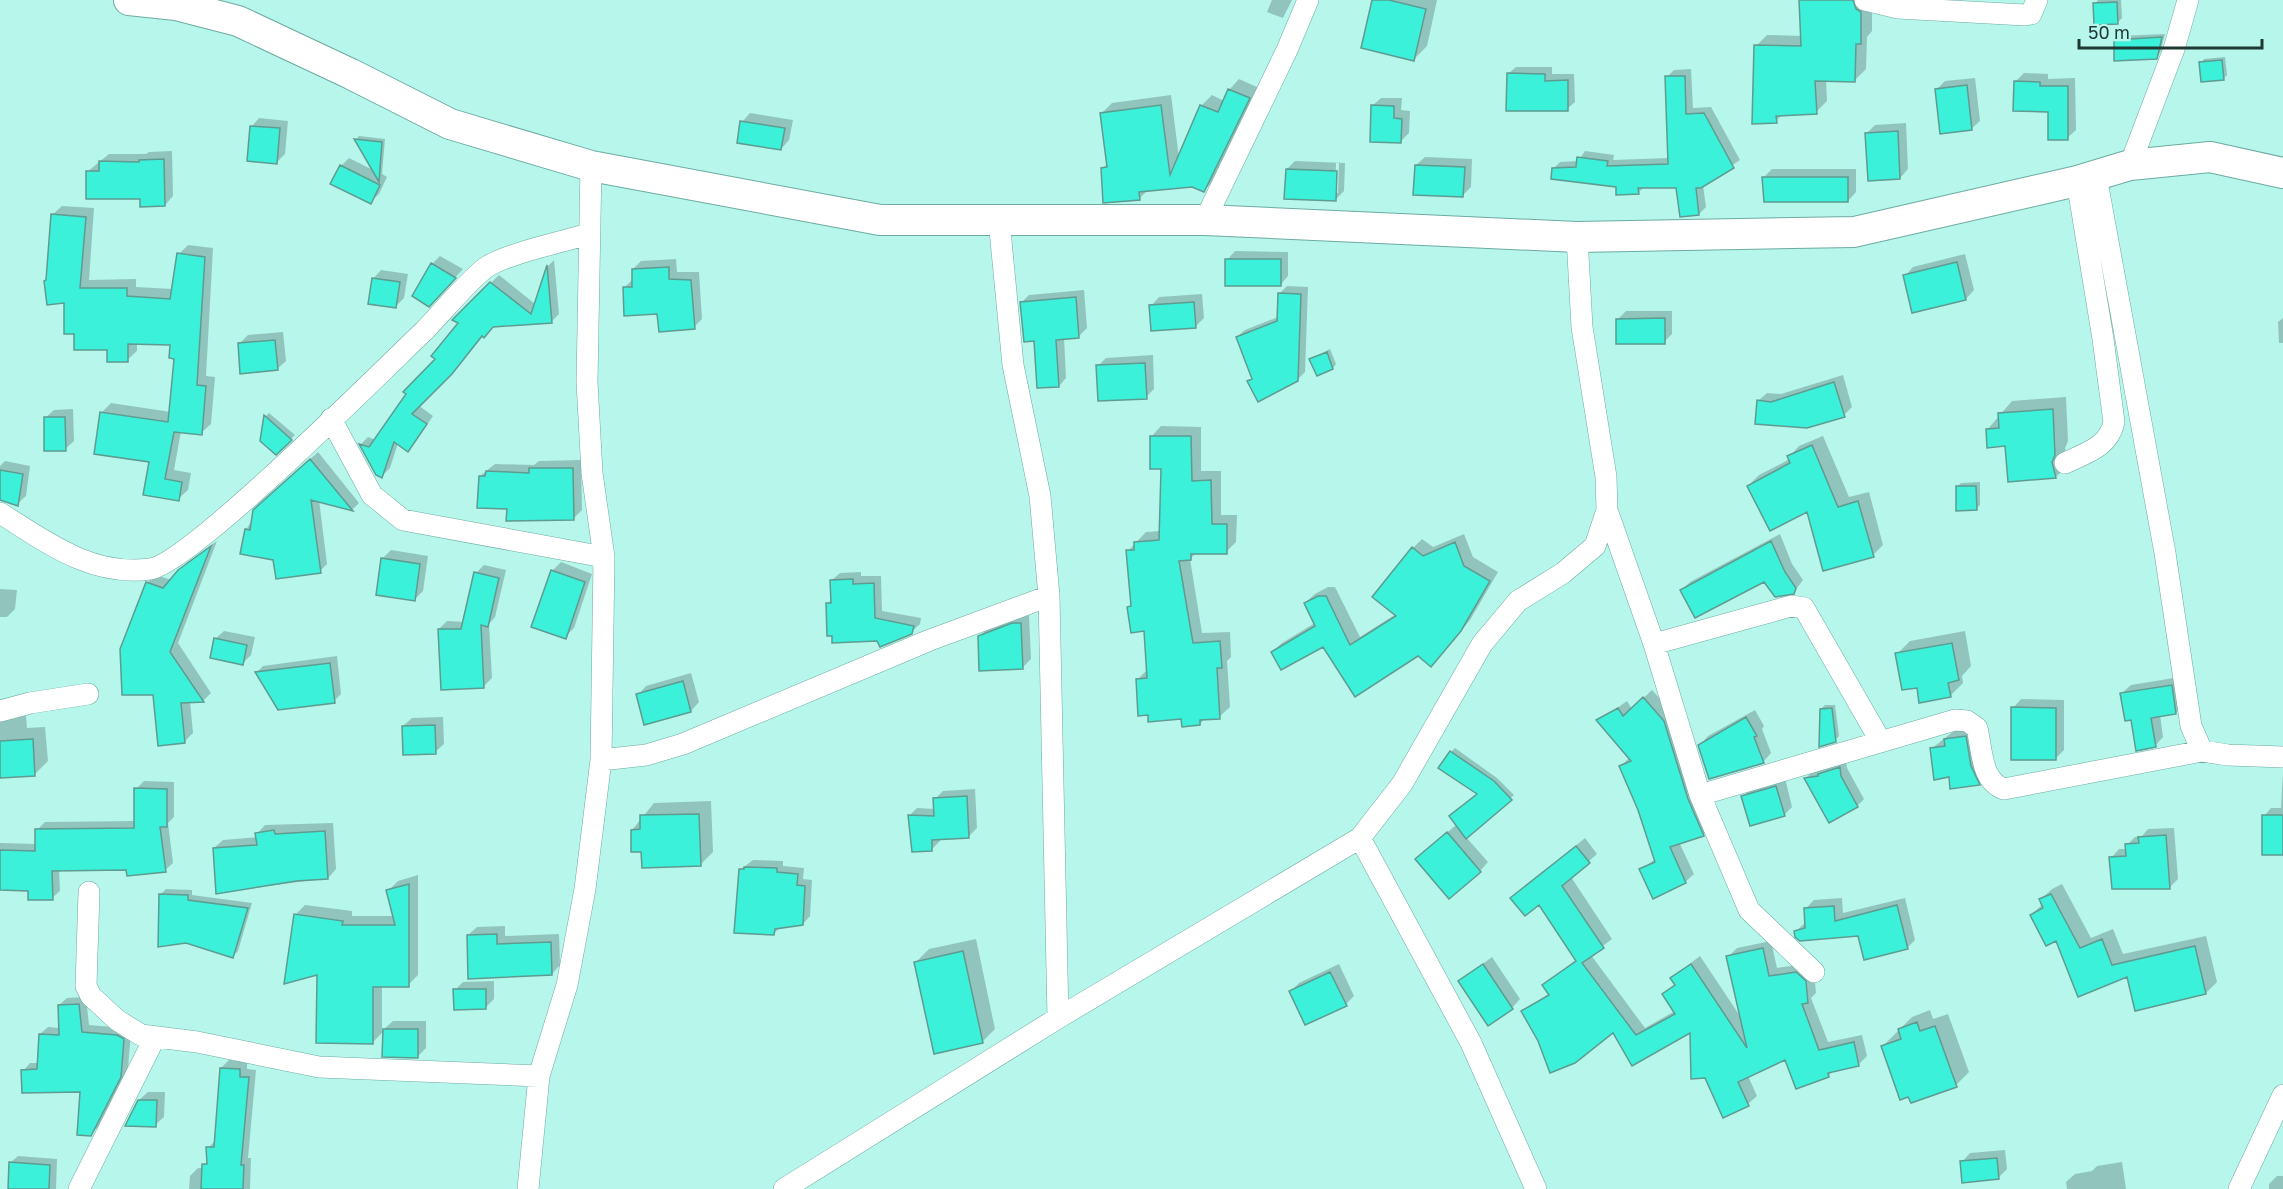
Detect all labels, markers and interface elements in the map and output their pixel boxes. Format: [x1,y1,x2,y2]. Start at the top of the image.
scale bar [2079,12,2262,50]
text: 50 m [2088,21,2130,43]

